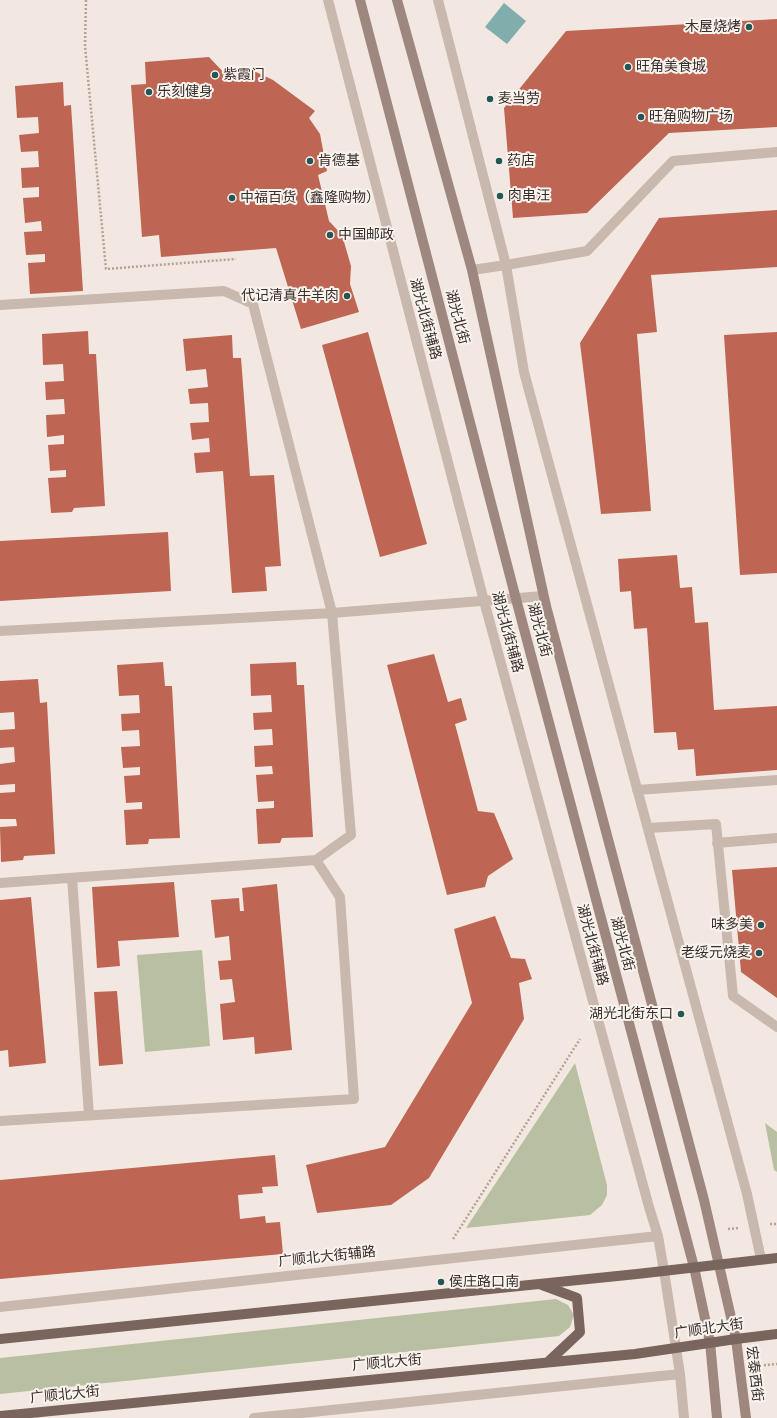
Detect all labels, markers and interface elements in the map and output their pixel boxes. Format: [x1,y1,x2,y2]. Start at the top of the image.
place label: 木屋烧烤 [685,19,741,35]
marker: 木屋烧烤 [744,22,754,32]
place label: 旺角美食城 [636,59,706,75]
marker: 旺角美食城 [623,62,633,72]
place label: 紫霞门 [223,67,265,83]
marker: 紫霞门 [210,70,220,80]
place label: 乐刻健身 [157,84,213,100]
marker: 乐刻健身 [144,87,154,97]
place label: 麦当劳 [498,91,540,107]
marker: 麦当劳 [485,94,495,104]
place label: 旺角购物广场 [649,109,733,125]
marker: 旺角购物广场 [636,112,646,122]
place label: 肯德基 [318,153,360,169]
place label: 药店 [507,153,535,169]
marker: 肯德基 [305,156,315,166]
marker: 药店 [494,156,504,166]
place label: 肉串汪 [508,188,550,204]
place label: 中福百货（鑫隆购物） [240,190,380,206]
marker: 肉串汪 [495,191,505,201]
marker: 中福百货（鑫隆购物） [227,193,237,203]
place label: 中国邮政 [338,227,394,243]
marker: 中国邮政 [325,230,335,240]
street label: 湖光北街辅路 [406,276,444,362]
place label: 代记清真牛羊肉 [241,288,339,304]
street label: 湖光北街 [442,288,472,346]
marker: 代记清真牛羊肉 [342,291,352,301]
street label: 湖光北街辅路 [488,589,526,675]
street label: 湖光北街 [524,601,554,659]
street label: 湖光北街辅路 [573,902,611,988]
street label: 湖光北街 [607,915,637,973]
place label: 味多美 [711,917,753,933]
marker: 味多美 [756,920,766,930]
place label: 老绥元烧麦 [681,945,751,961]
marker: 老绥元烧麦 [754,948,764,958]
place label: 湖光北街东口 [589,1006,673,1022]
marker: 湖光北街东口 [676,1009,686,1019]
street label: 广顺北大街辅路 [277,1244,377,1270]
place label: 侯庄路口南 [449,1274,519,1290]
marker: 侯庄路口南 [436,1277,446,1287]
street label: 广顺北大街 [673,1316,745,1342]
street label: 宏泰西街 [742,1345,766,1403]
street label: 广顺北大街 [351,1352,423,1374]
street label: 广顺北大街 [29,1383,101,1407]

